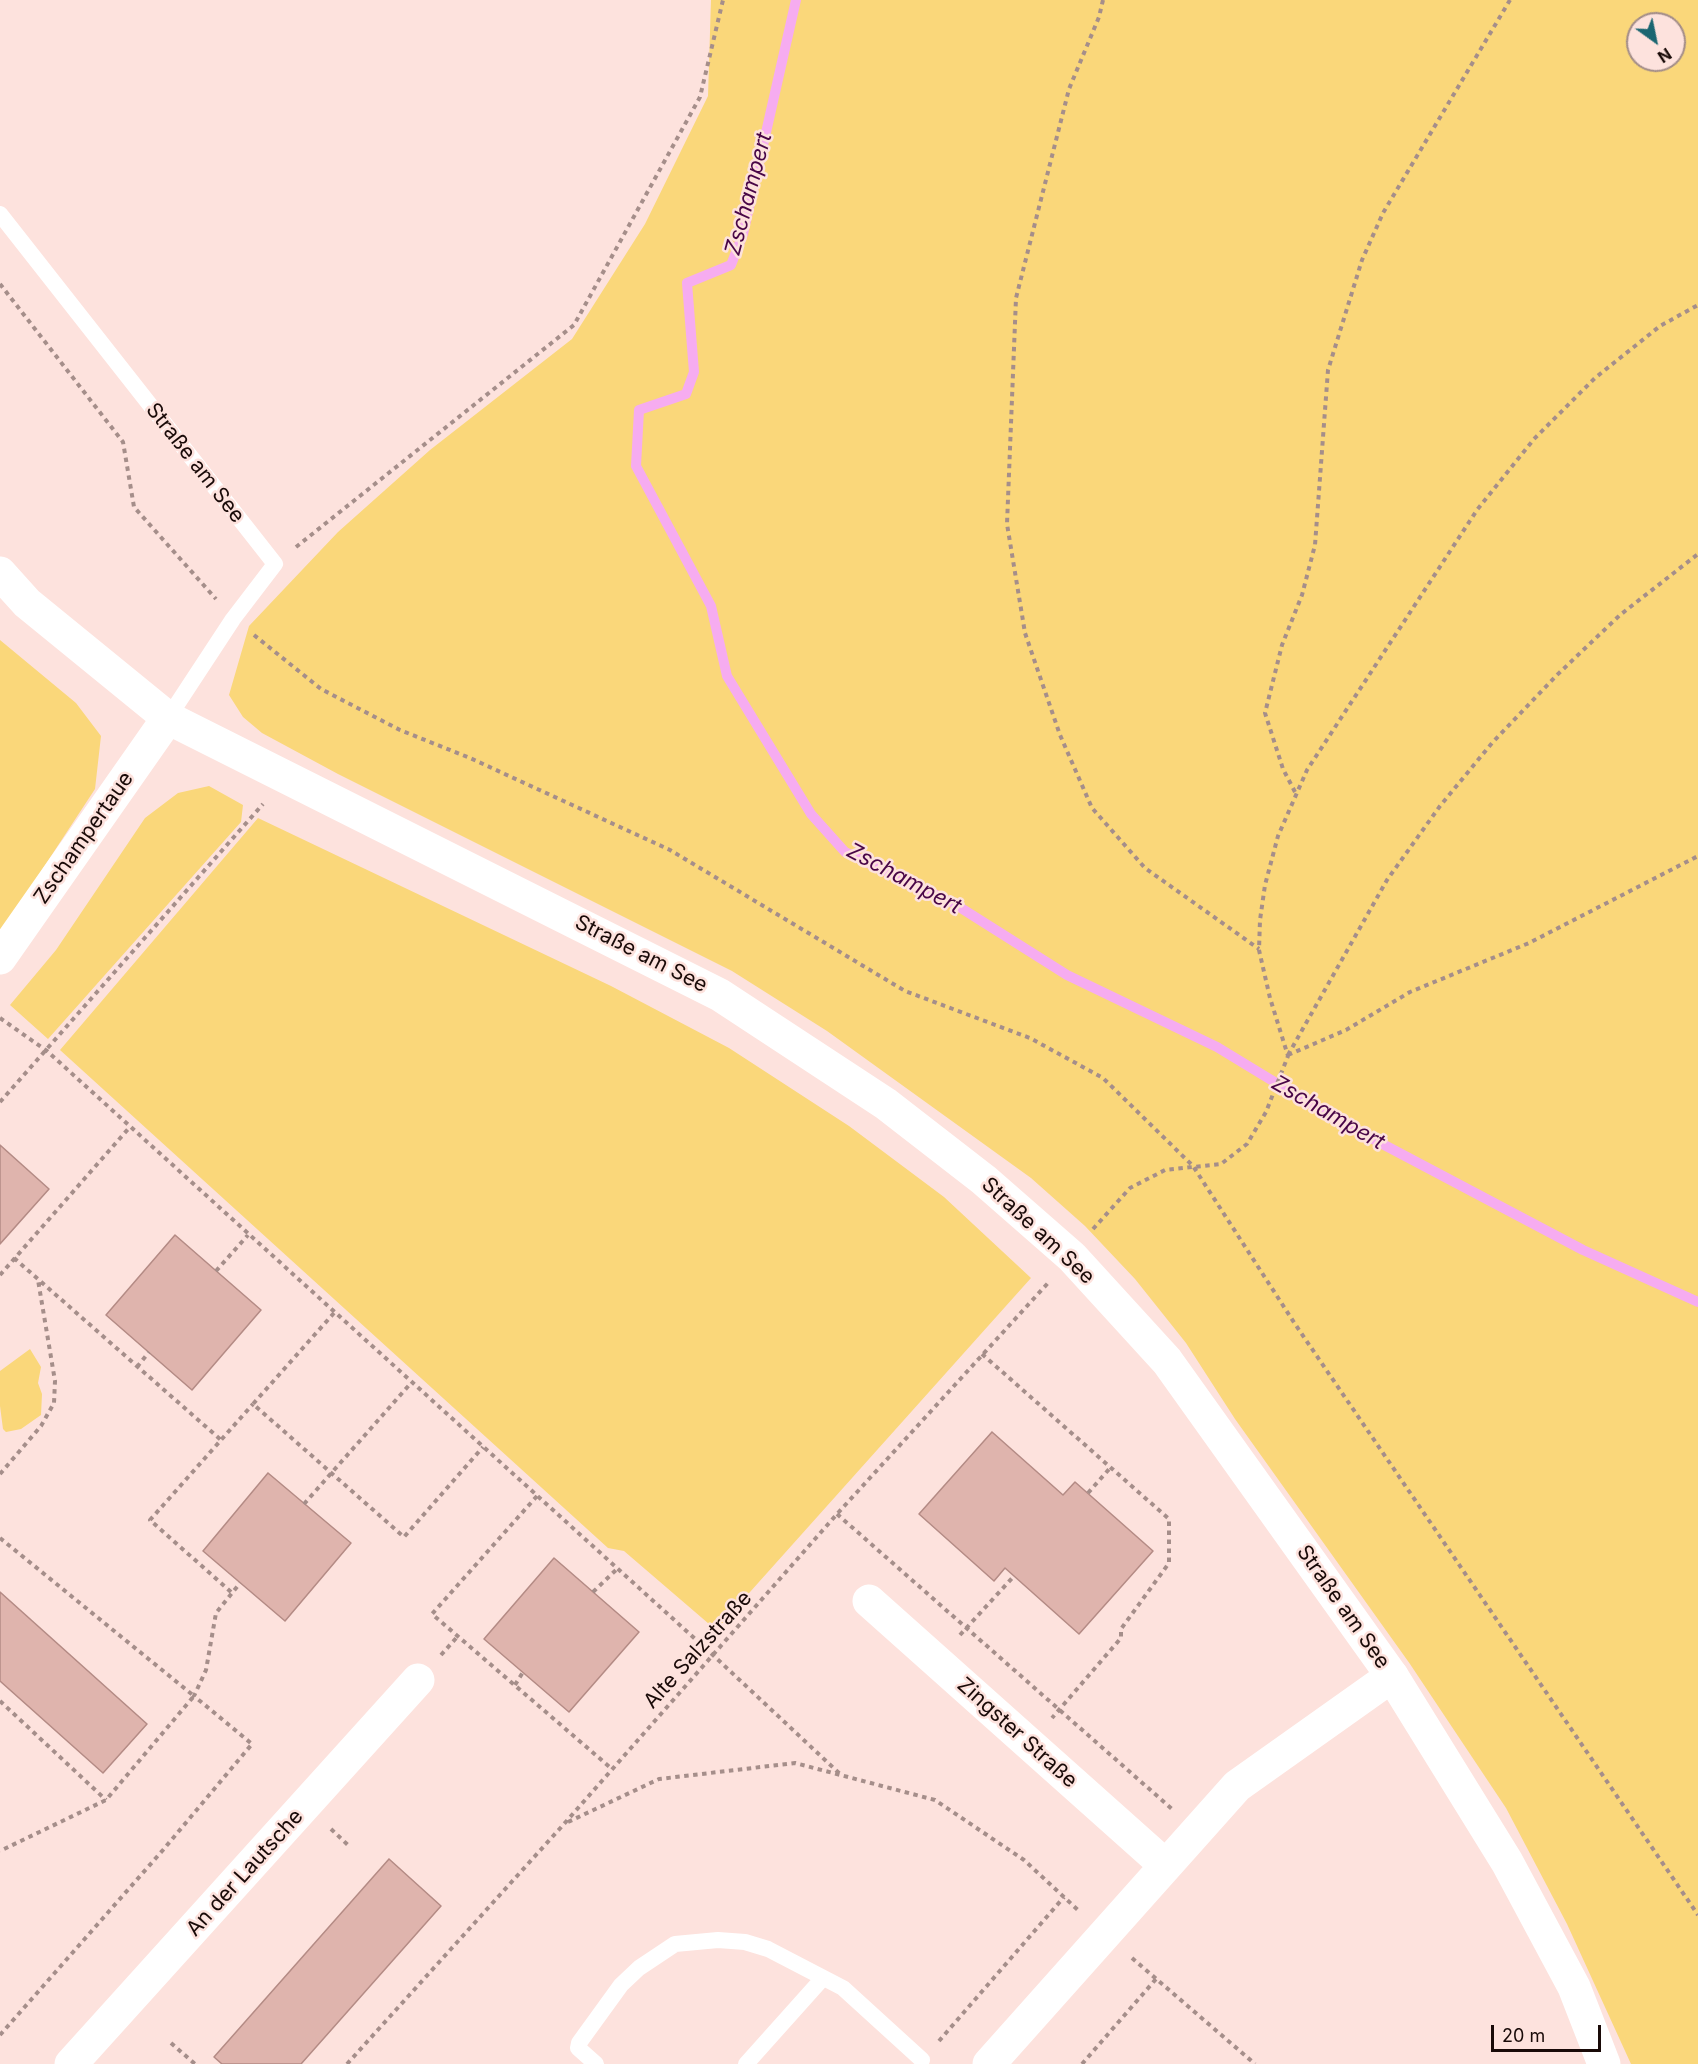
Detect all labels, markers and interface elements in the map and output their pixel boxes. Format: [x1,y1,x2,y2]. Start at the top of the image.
north arrow [1626,12,1686,72]
text: N [1654,44,1675,67]
water label: Zschampert [720,130,778,258]
street label: Straße am See [140,398,250,528]
street label: Zschampertaue [29,767,139,909]
water label: Zschampert [842,838,966,920]
street label: Straße am See [571,910,711,998]
water label: Zschampert [1267,1070,1389,1156]
street label: Straße am See [976,1172,1100,1290]
street label: Straße am See [1291,1540,1395,1674]
street label: Alte Salzstraße [639,1586,757,1714]
street label: Zingster Straße [952,1673,1082,1793]
street label: An der Lautsche [181,1804,309,1942]
scale bar [1494,2013,1604,2051]
text: 20 m [1502,2025,1545,2046]

